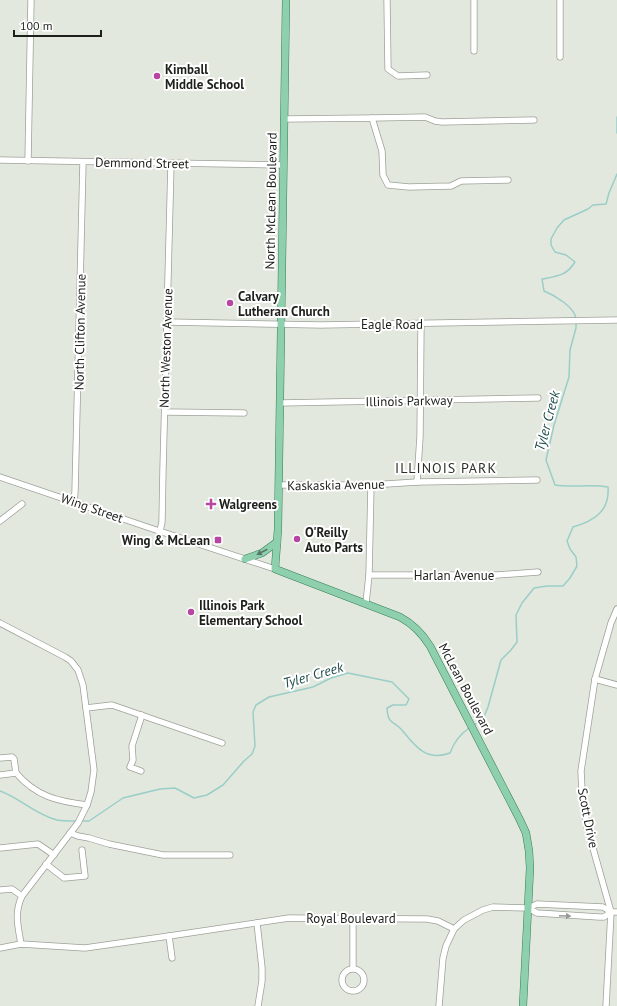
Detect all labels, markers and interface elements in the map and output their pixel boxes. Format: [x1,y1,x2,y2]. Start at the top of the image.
scale bar [14,12,101,38]
text: 100 m [20,18,53,33]
place label: Kimball Middle School [165,61,244,93]
marker: Kimball Middle School [152,71,162,81]
street label: North McLean Boulevard [261,132,281,270]
street label: Demmond Street [95,154,190,172]
street label: North Clifton Avenue [70,274,90,390]
street label: North Weston Avenue [155,288,177,408]
place label: Calvary Lutheran Church [238,288,330,320]
marker: Calvary Lutheran Church [225,298,235,308]
street label: Eagle Road [361,316,423,333]
water label: Tyler Creek [530,388,564,453]
street label: Illinois Parkway [365,392,453,410]
district label: ILLINOIS PARK [395,459,497,477]
street label: Kaskaskia Avenue [287,476,385,494]
street label: Wing Street [58,489,126,527]
place label: Walgreens [219,496,278,513]
marker: Walgreens [206,499,216,509]
place label: O'Reilly Auto Parts [305,524,364,556]
place label: Wing & McLean [122,532,210,549]
marker: O'Reilly Auto Parts [292,534,302,544]
marker: Wing & McLean [213,535,223,545]
one-way arrow [256,549,268,555]
street label: Harlan Avenue [414,567,494,584]
place label: Illinois Park Elementary School [199,597,303,629]
marker: Illinois Park Elementary School [186,607,196,617]
street label: McLean Boulevard [435,640,497,738]
water label: Tyler Creek [281,658,346,692]
street label: Scott Drive [574,787,602,849]
street label: Royal Boulevard [306,910,396,927]
one-way arrow [559,912,571,919]

